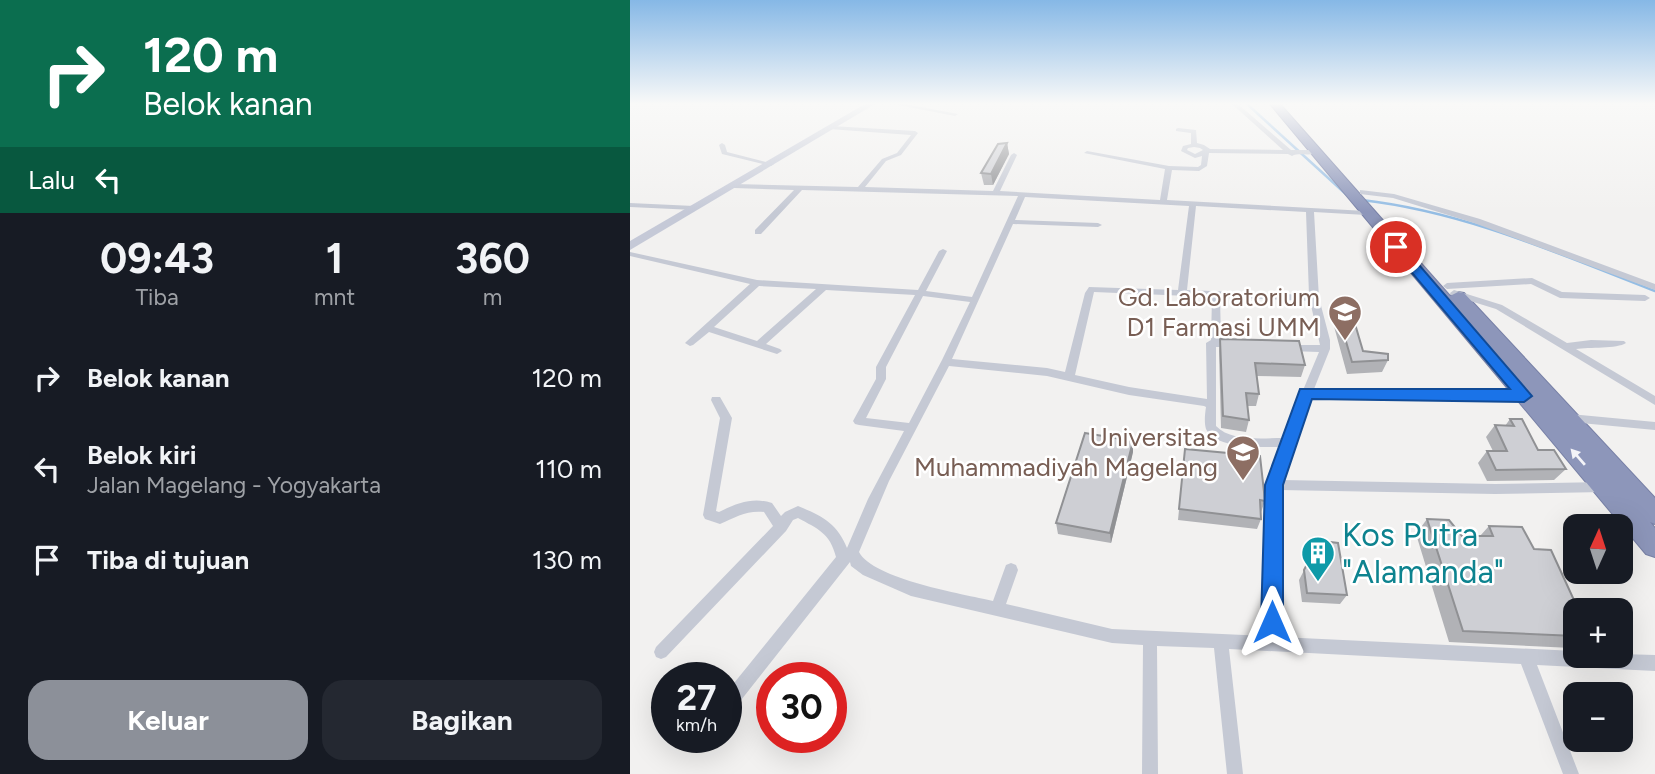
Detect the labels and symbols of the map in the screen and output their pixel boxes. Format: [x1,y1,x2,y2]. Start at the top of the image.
pin [1366,217,1426,277]
place label: Gd. Laboratorium D1 Farmasi UMM [1118,281,1320,343]
school or university icon: Gd. Laboratorium D1 Farmasi UMM [1326,293,1364,342]
place label: Universitas Muhammadiyah Magelang [914,421,1218,483]
school or university icon: Universitas Muhammadiyah Magelang [1224,433,1262,482]
one-way arrow [1571,449,1587,466]
north arrow [1563,514,1633,584]
place label: Kos Putra "Alamanda" [1342,516,1504,591]
building icon: Kos Putra "Alamanda" [1299,534,1337,583]
position arrow [1235,585,1309,659]
speed limit sign: 30 [756,662,847,753]

